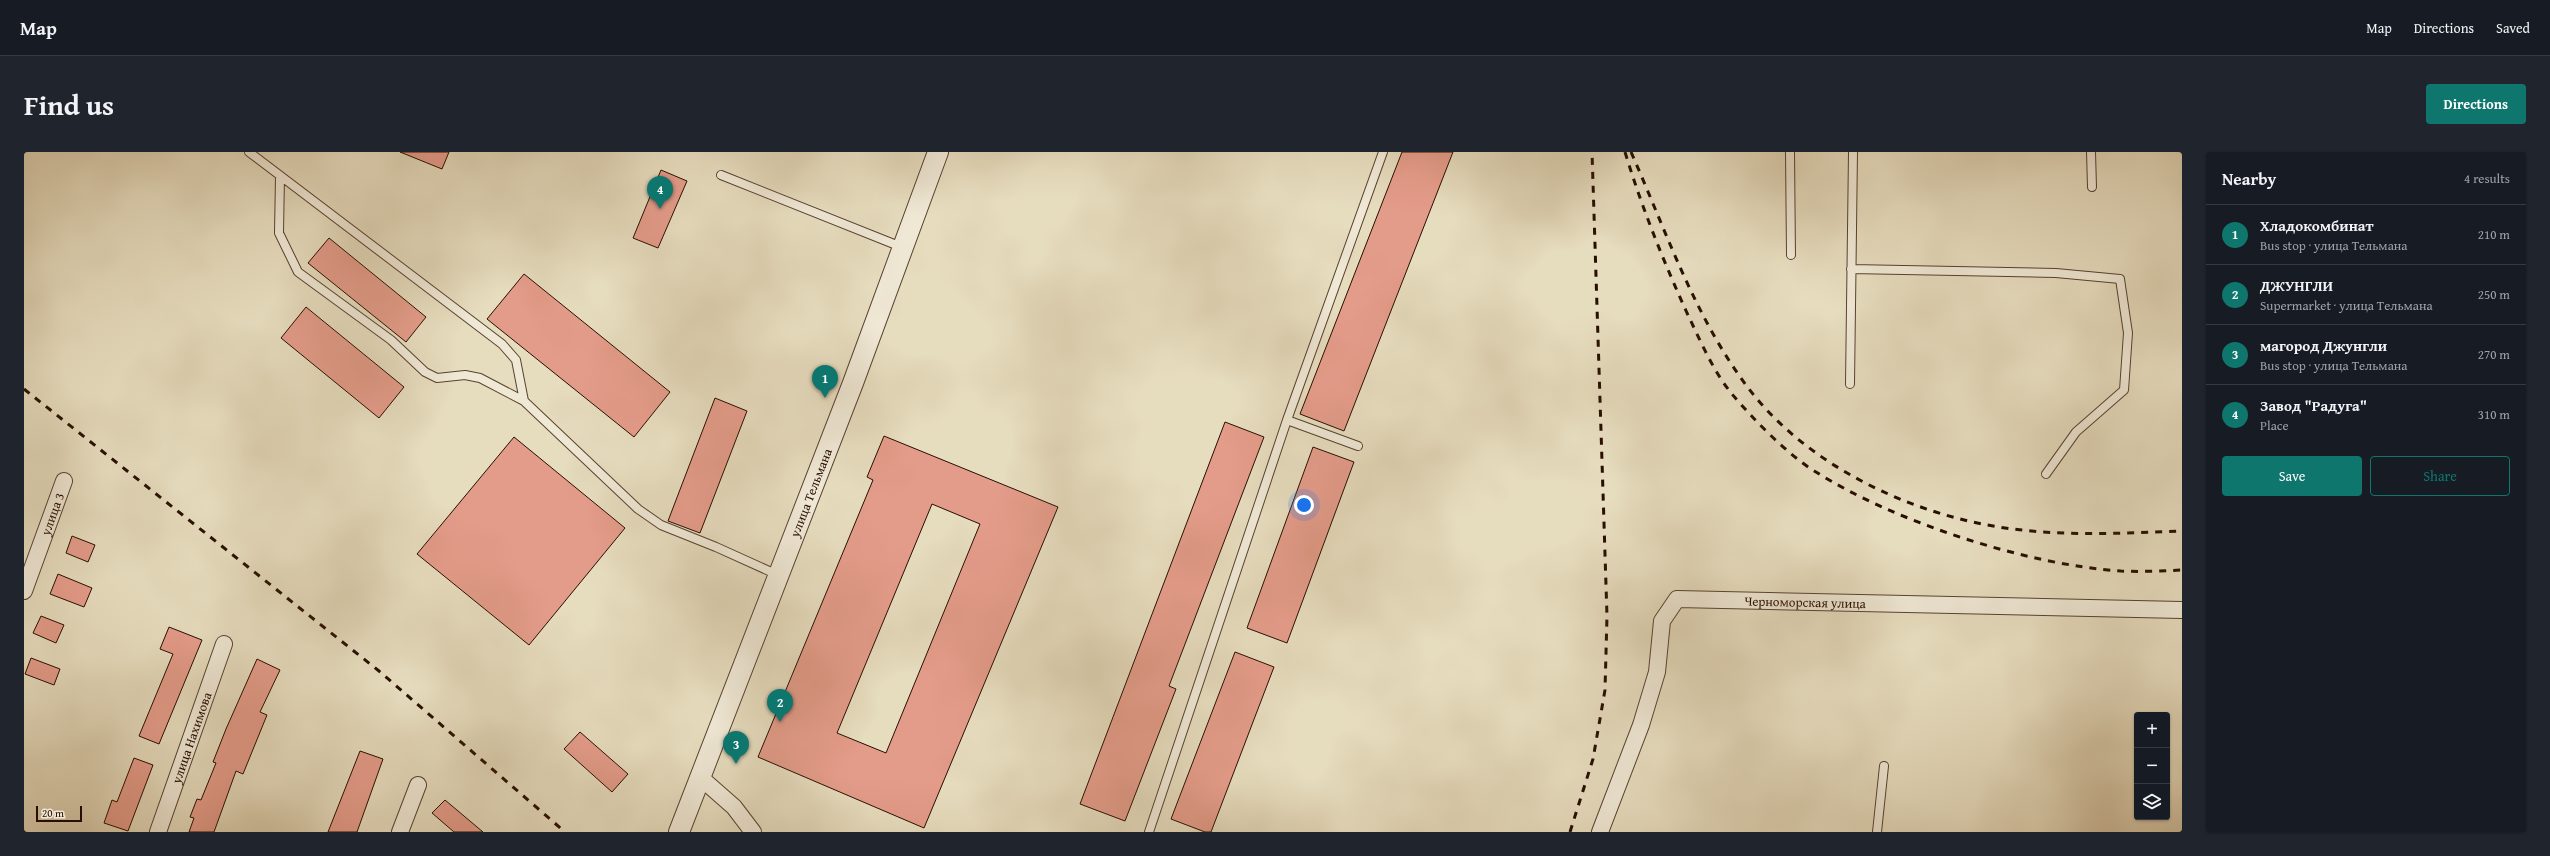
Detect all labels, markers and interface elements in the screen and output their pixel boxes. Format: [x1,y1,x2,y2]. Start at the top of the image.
text: Map [20,14,57,42]
text: Map [2366,18,2392,38]
text: Directions [2414,18,2474,38]
text: Saved [2496,18,2530,38]
text: Find us [24,84,114,125]
button: Directions [2426,84,2526,124]
text: Nearby [2222,166,2276,191]
text: 4 results [2464,169,2510,188]
pin: 4 [647,176,673,209]
text: Хладокомбинат [2260,215,2374,236]
text: 1 [2232,225,2238,244]
text: 210 m [2478,225,2510,244]
text: Bus stop · улица Тельмана [2260,236,2408,255]
text: ДЖУНГЛИ [2260,275,2333,296]
text: 2 [2232,285,2238,304]
text: 250 m [2478,285,2510,304]
text: Supermarket · улица Тельмана [2260,296,2433,315]
text: магород Джунгли [2260,335,2387,356]
text: 3 [2232,345,2238,364]
text: 270 m [2478,345,2510,364]
text: Bus stop · улица Тельмана [2260,356,2408,375]
pin: 1 [812,365,838,398]
text: Завод "Радуга" [2260,395,2367,416]
text: 4 [2232,405,2238,424]
text: 310 m [2478,405,2510,424]
text: Place [2260,416,2289,435]
street label: улица Тельмана [784,445,837,541]
button: Save [2222,456,2362,496]
button: Share [2370,456,2510,496]
street label: улица 3 [35,490,69,539]
your location [1294,495,1314,515]
street label: Черноморская улица [1744,591,1867,613]
street label: улица Нахимова [166,689,216,787]
pin: 2 [767,689,793,722]
map controls [2134,712,2170,820]
button: + [2134,712,2170,748]
pin: 3 [723,731,749,764]
button: − [2134,748,2170,784]
button: layers [2134,784,2170,820]
scale bar [36,804,82,823]
text: 20 m [42,805,64,821]

